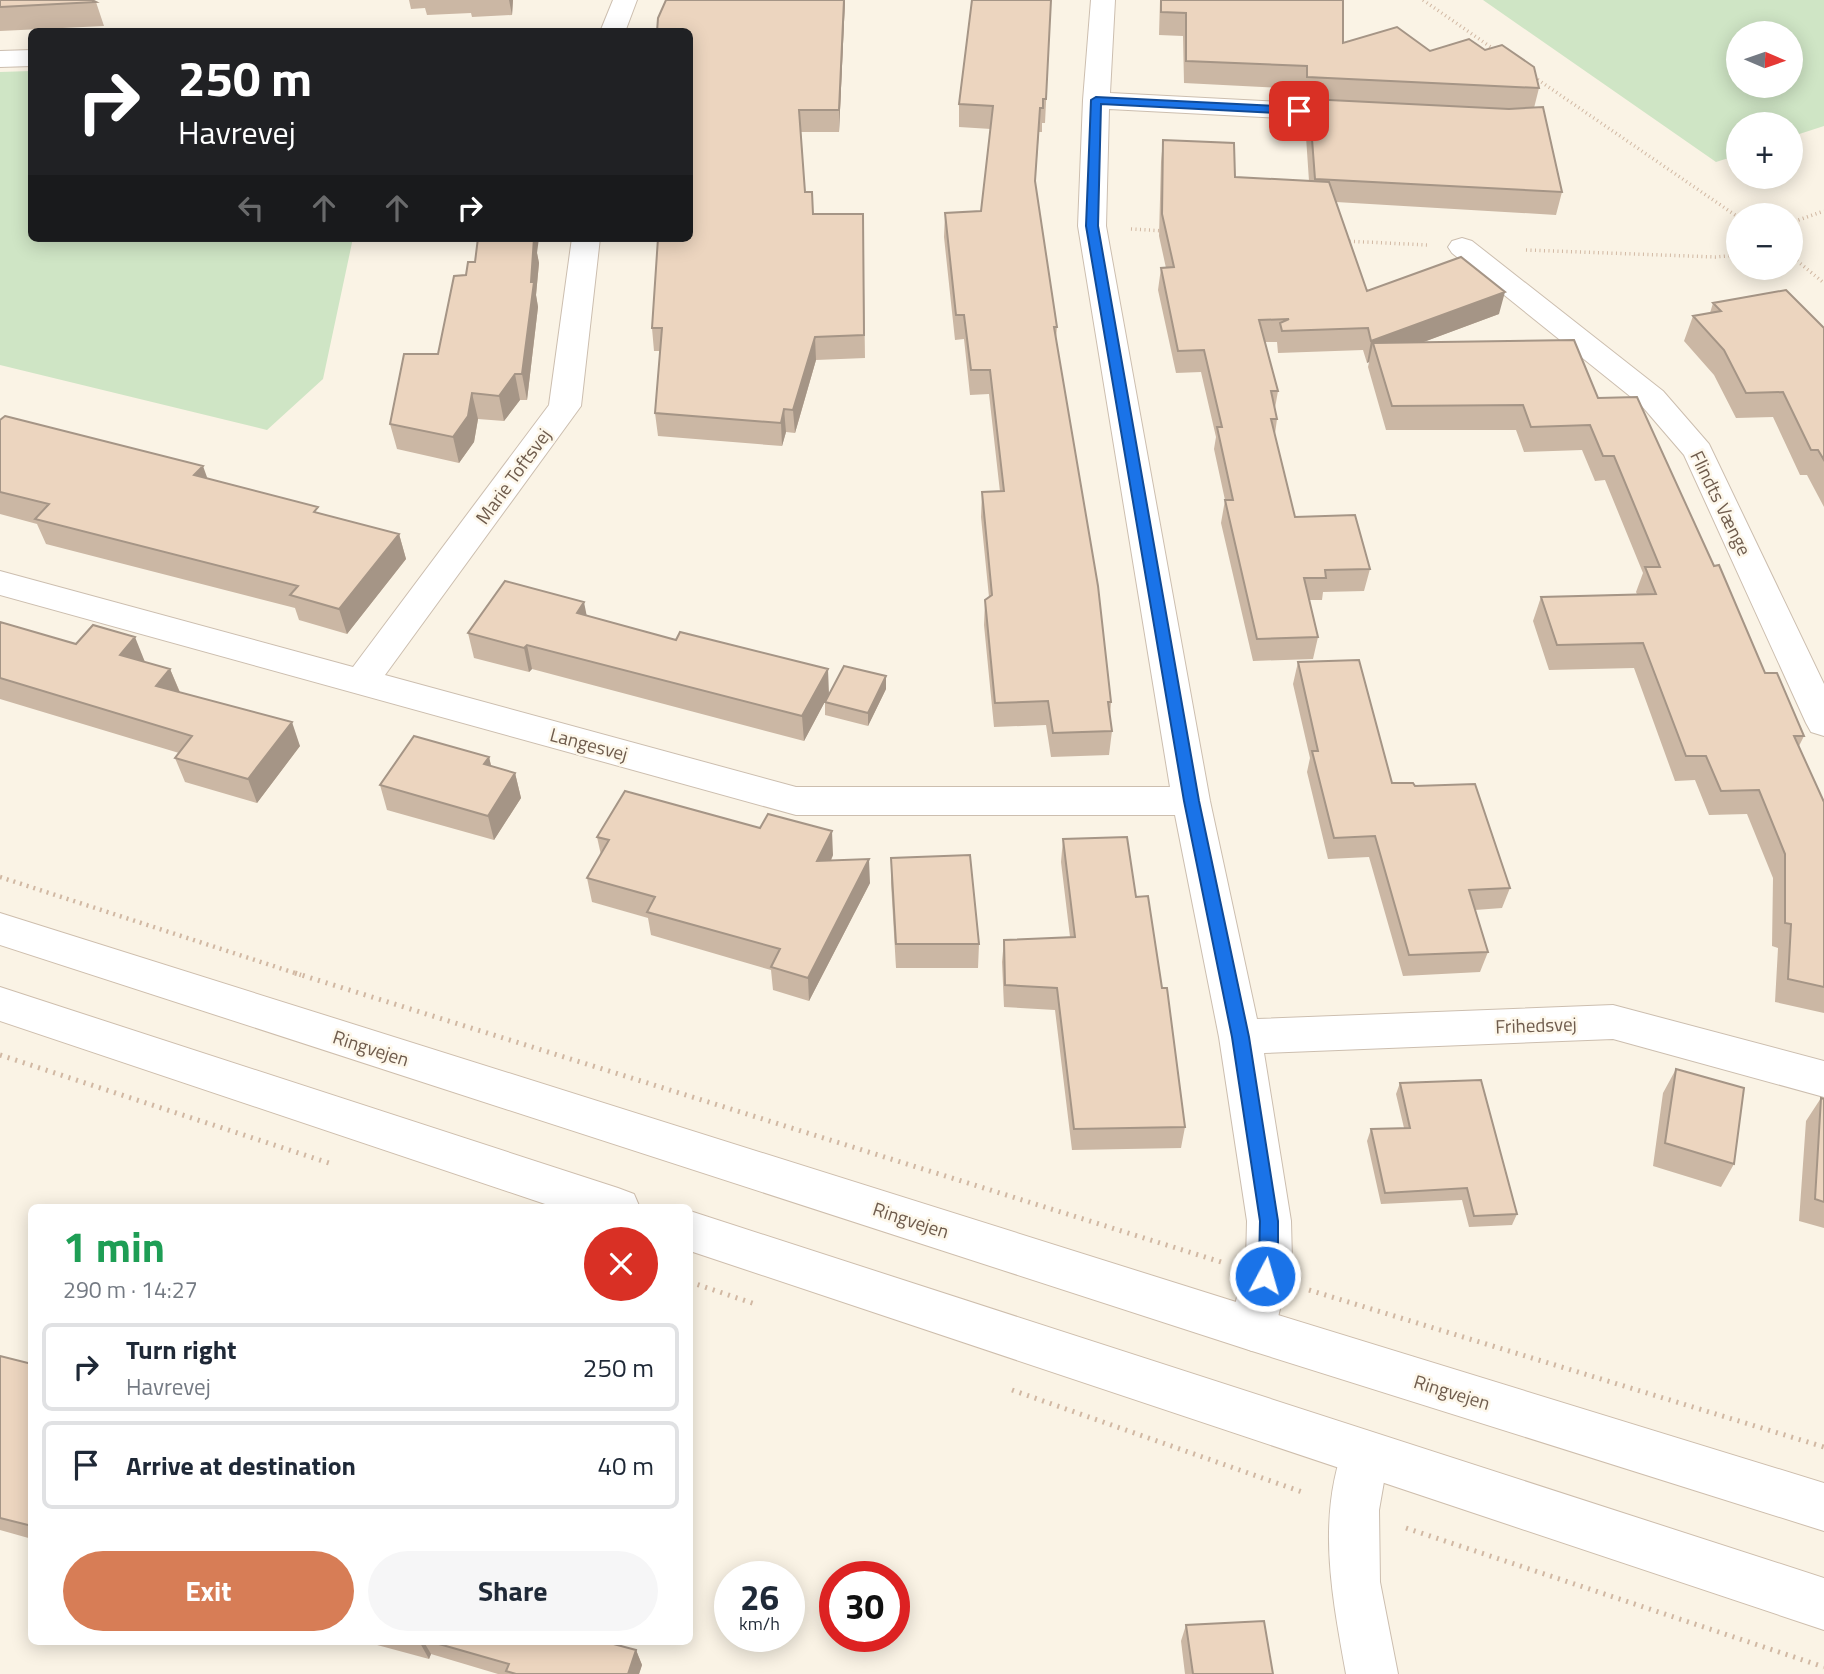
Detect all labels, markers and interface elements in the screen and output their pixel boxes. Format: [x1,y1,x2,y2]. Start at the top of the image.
north arrow [1726,21,1802,98]
map controls [1726,21,1803,280]
text: 250 m [178,40,312,115]
icon: right [63,56,154,147]
pin [1269,81,1329,141]
icon: arrive [1280,92,1318,130]
text: Havrevej [178,108,296,156]
button: + [1726,112,1803,189]
icon: left [232,189,270,227]
icon: ahead [305,189,343,227]
icon: ahead [378,189,416,227]
icon: right [451,189,489,227]
button: − [1726,203,1803,280]
street label: Marie Toftsvej [468,422,557,530]
street label: Flindts Vænge [1683,445,1759,560]
street label: Langesvej [547,719,631,768]
street label: Frihedsvej [1495,1009,1577,1040]
street label: Ringvejen [329,1022,413,1073]
street label: Ringvejen [869,1194,953,1245]
text: 1 min [63,1214,165,1278]
button: close [584,1227,658,1301]
position arrow [1228,1239,1302,1313]
text: 290 m · 14:27 [63,1272,198,1307]
text: Turn right [126,1330,237,1369]
icon: right [67,1348,105,1386]
text: 250 m [583,1348,654,1387]
street label: Ringvejen [1410,1366,1494,1417]
text: Havrevej [126,1369,211,1404]
icon: arrive [67,1446,105,1484]
text: Arrive at destination [126,1446,356,1485]
text: 40 m [597,1446,654,1485]
button: Exit [63,1551,354,1631]
button: Share [368,1551,658,1631]
speed limit sign: 30 [819,1561,910,1652]
text: 26 [740,1570,779,1624]
text: km/h [739,1610,780,1637]

